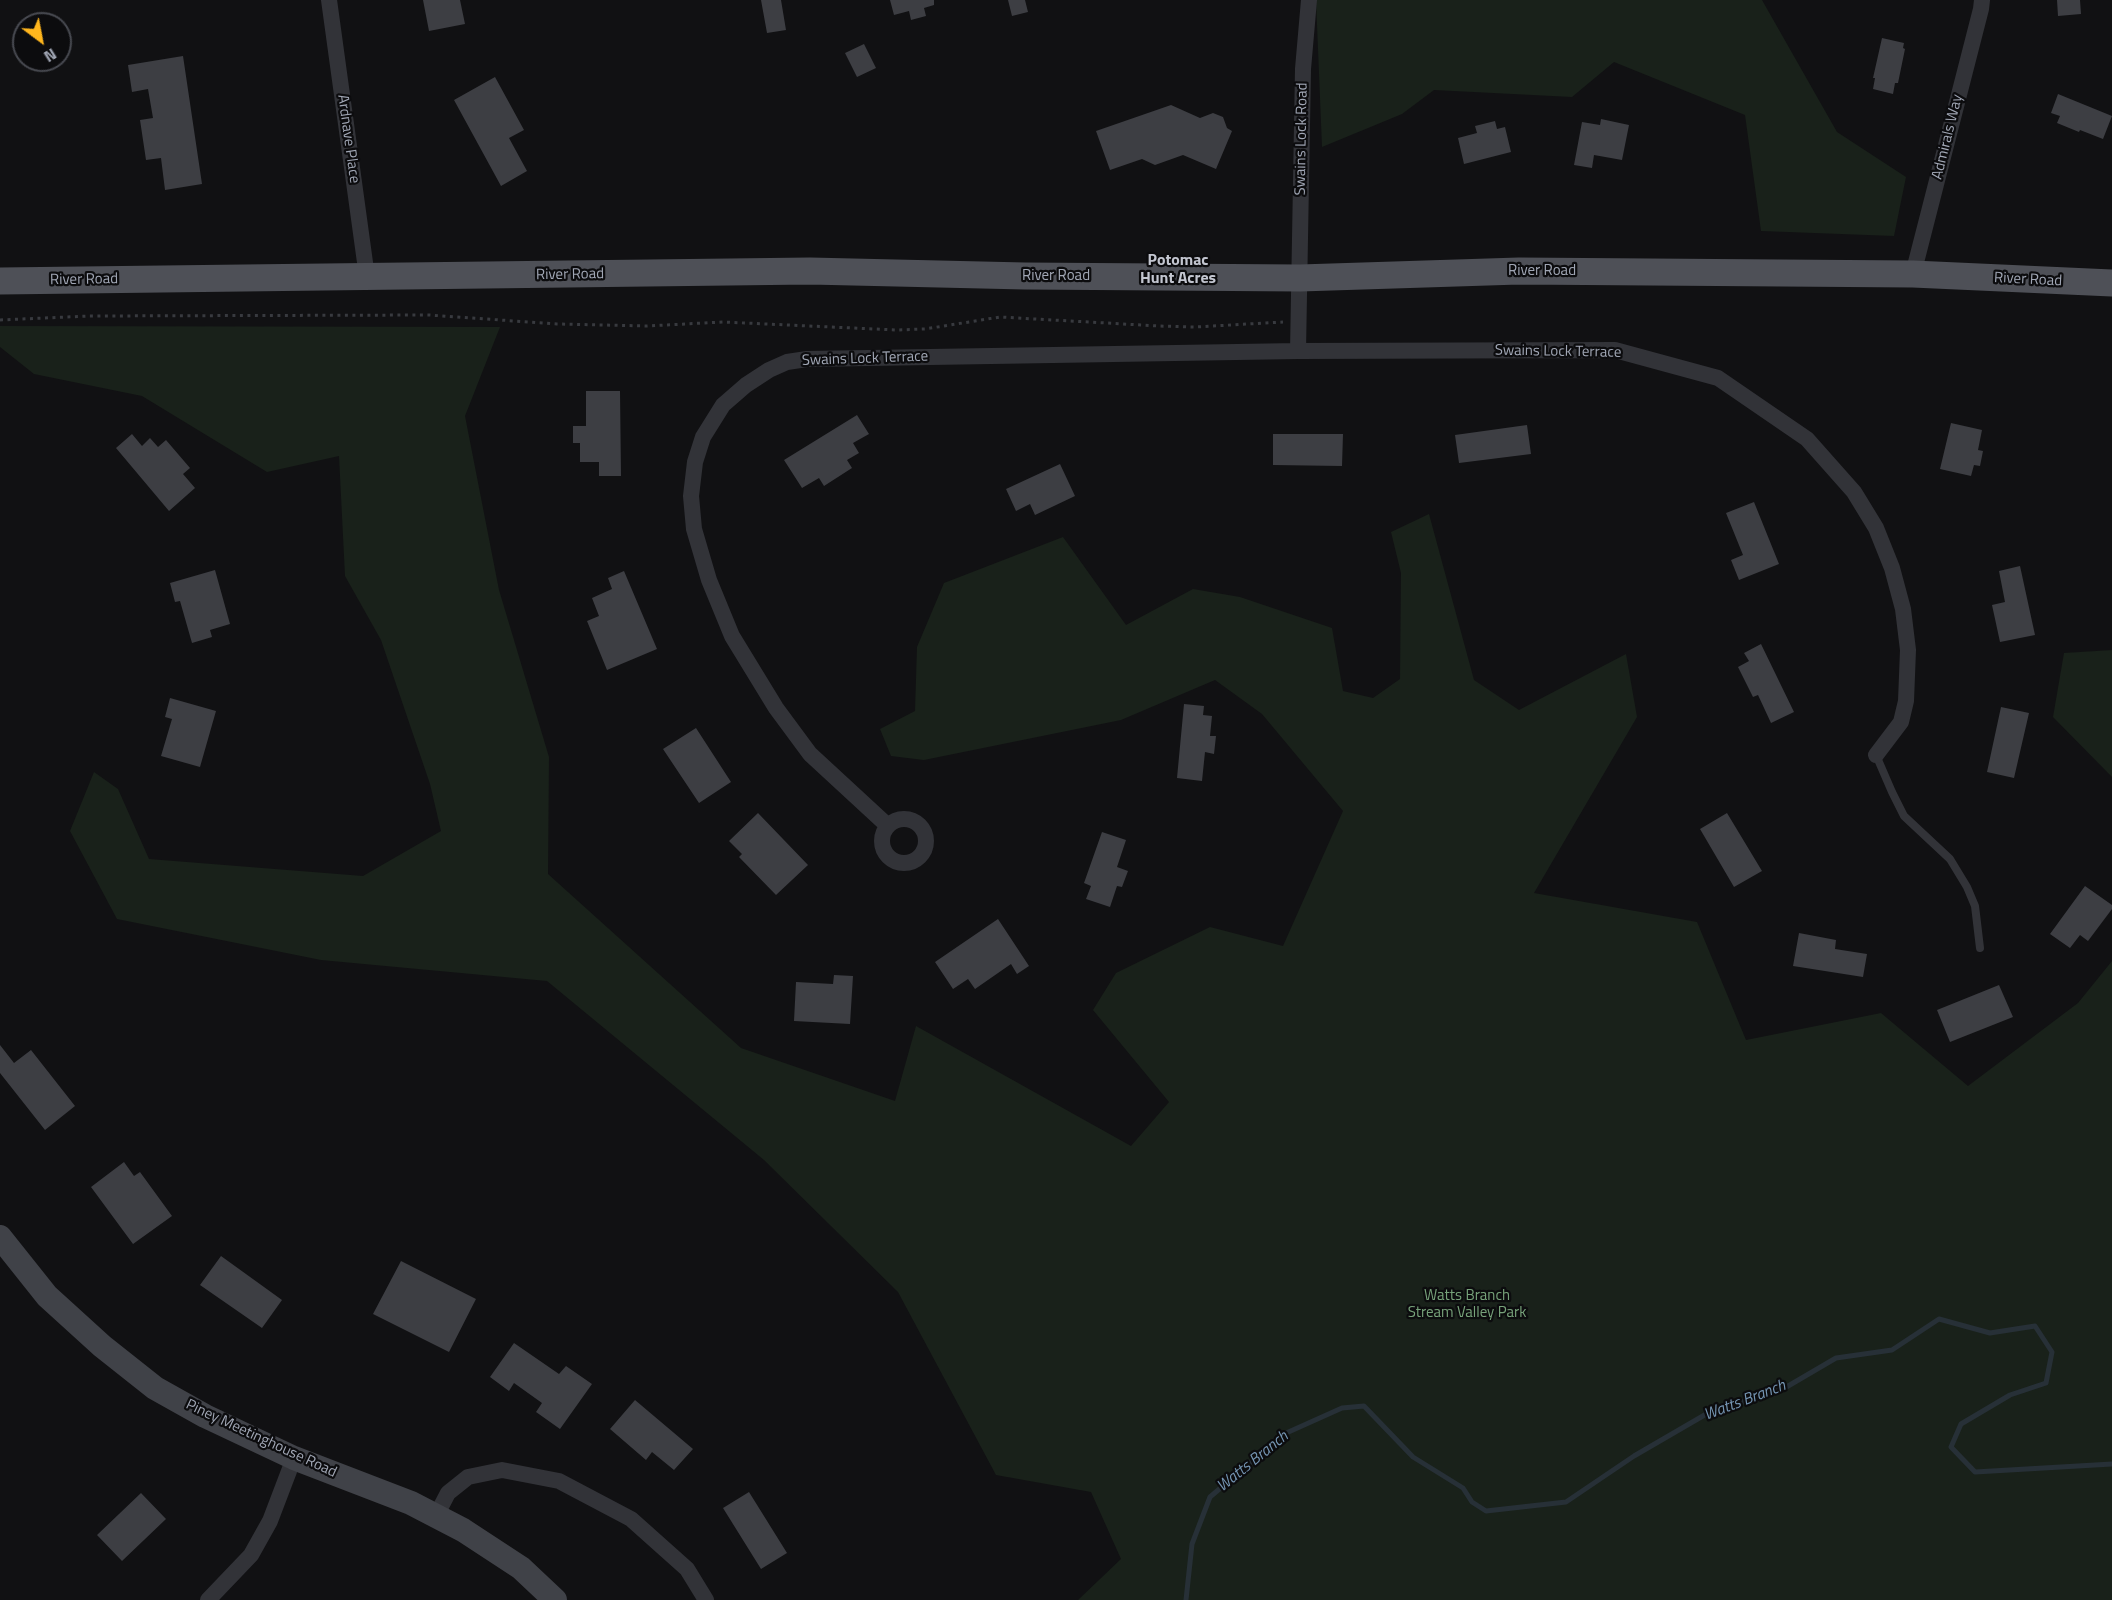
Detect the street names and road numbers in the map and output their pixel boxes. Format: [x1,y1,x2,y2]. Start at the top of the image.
street label: Swains Lock Road [1292,82,1312,196]
street label: Admirals Way [1929,93,1967,181]
street label: Ardnave Place [333,94,363,184]
street label: River Road [1508,262,1576,280]
street label: River Road [536,265,604,285]
street label: River Road [1022,267,1090,285]
street label: River Road [1994,269,2062,291]
street label: River Road [50,270,118,290]
street label: Swains Lock Terrace [1495,342,1621,362]
street label: Swains Lock Terrace [801,348,929,370]
street label: Piney Meetinghouse Road [183,1396,339,1482]

